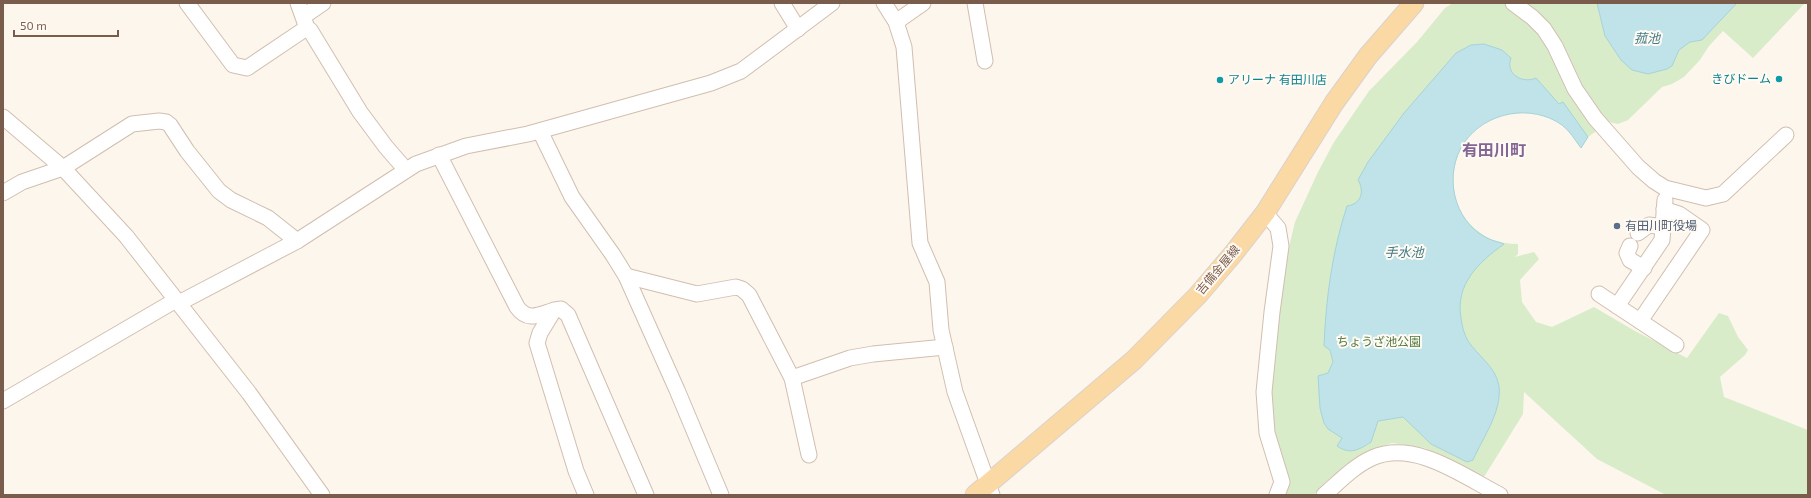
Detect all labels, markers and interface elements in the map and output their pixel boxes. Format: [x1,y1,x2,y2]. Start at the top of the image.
scale bar [14,12,118,38]
text: 50 m [20,18,47,32]
water label: 菰池 [1634,30,1662,46]
place label: きびドーム [1711,71,1771,85]
place label: アリーナ 有田川店 [1228,72,1327,86]
marker: きびドーム [1774,74,1784,84]
marker: アリーナ 有田川店 [1215,75,1225,85]
district label: 有田川町 [1462,140,1526,159]
place label: 有田川町役場 [1625,218,1697,232]
marker: 有田川町役場 [1612,221,1622,231]
street label: 吉備金屋線 [1193,242,1242,297]
water label: 手水池 [1384,244,1425,260]
park label: ちょうざ池公園 [1337,334,1421,348]

